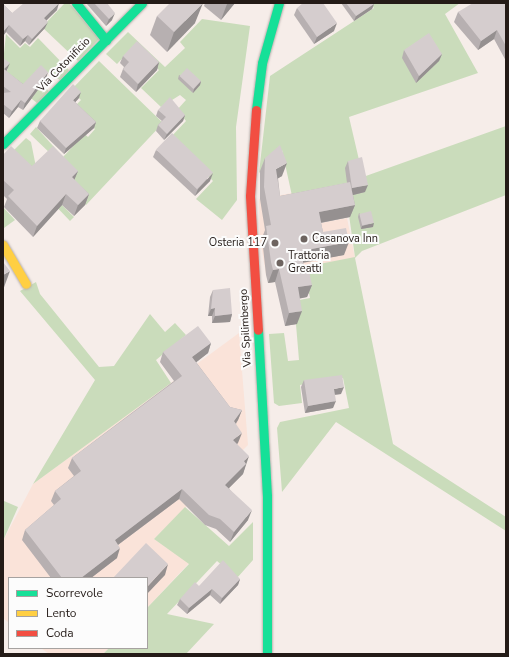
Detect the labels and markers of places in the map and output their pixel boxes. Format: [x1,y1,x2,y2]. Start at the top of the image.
place label: Casanova Inn [312,232,378,246]
marker: Casanova Inn [299,234,309,244]
place label: Osteria 117 [209,236,267,250]
marker: Osteria 117 [270,238,280,248]
place label: Trattoria Greatti [288,250,329,276]
marker: Trattoria Greatti [275,258,285,268]

